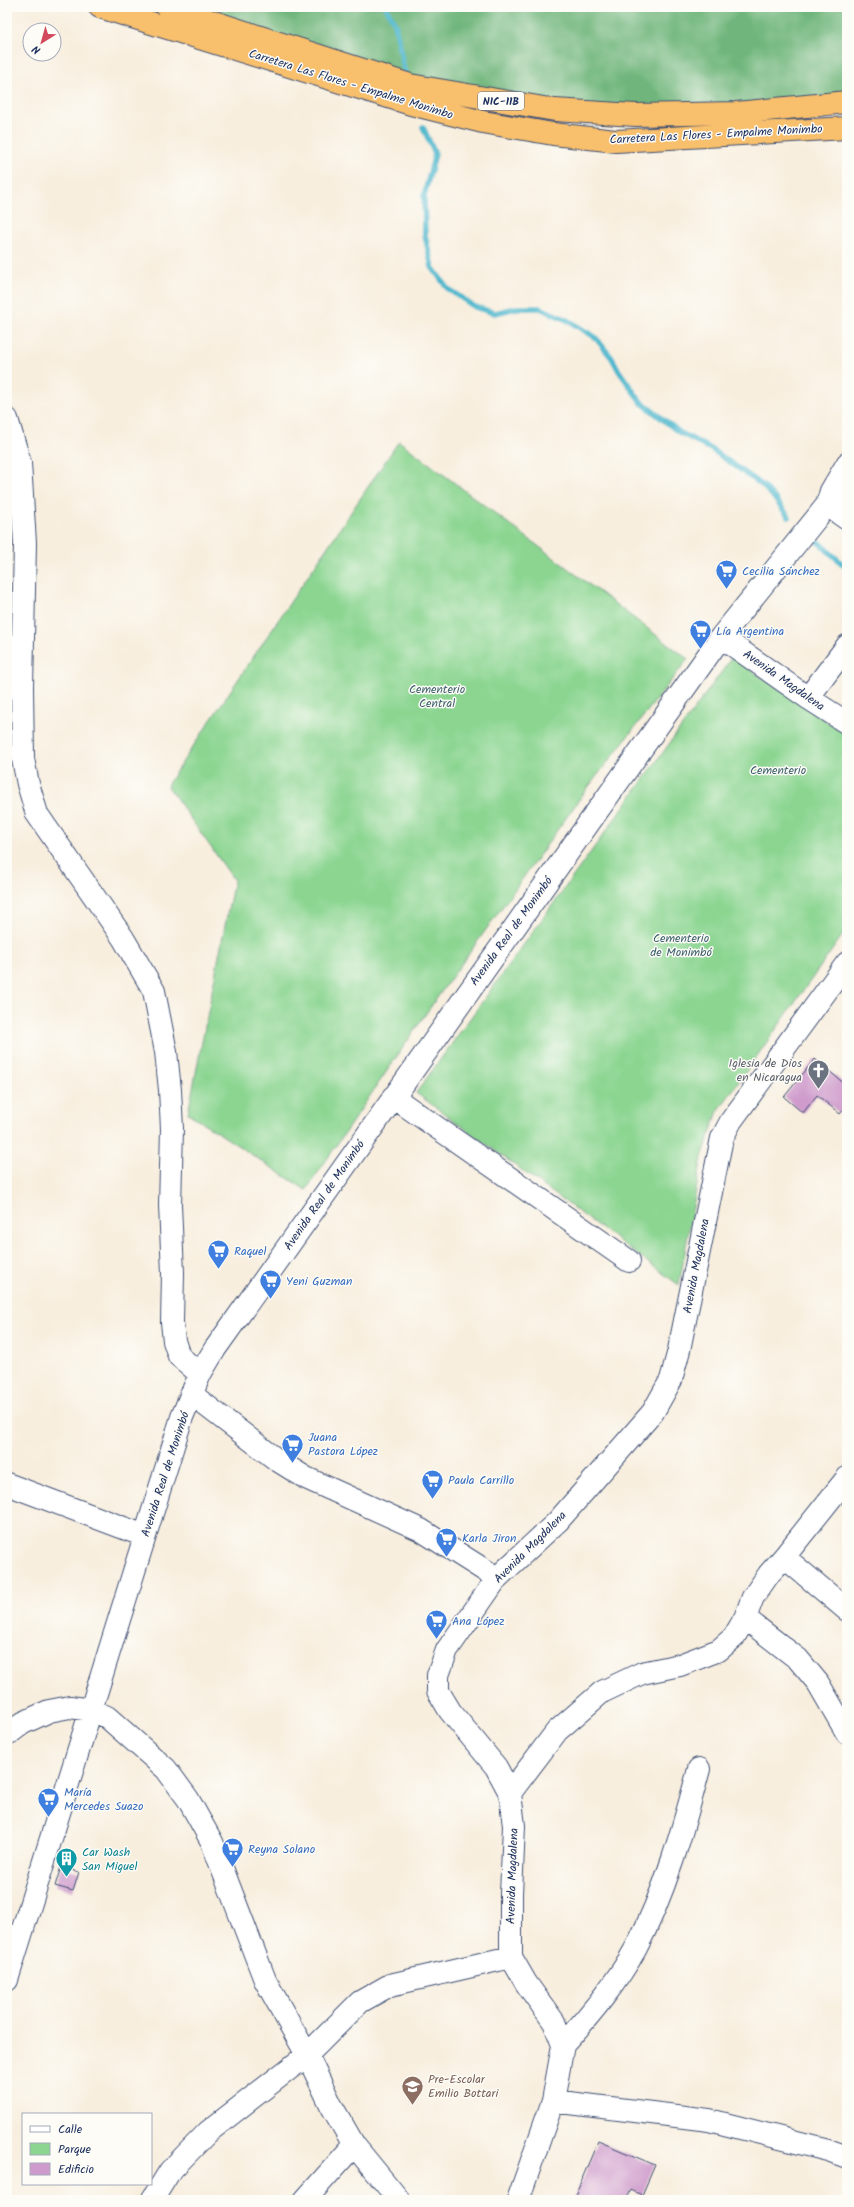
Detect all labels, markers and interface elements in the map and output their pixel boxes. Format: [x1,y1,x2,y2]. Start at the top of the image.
north arrow [22,22,62,62]
text: N [28,40,45,58]
street label: Carretera Las Flores - Empalme Monimbo [246,44,456,125]
road number: NIC-11B [478,92,524,110]
street label: Carretera Las Flores - Empalme Monimbo [609,119,823,150]
supermarket icon: Cecilia Sánchez [713,558,739,591]
place label: Cecilia Sánchez [742,562,820,581]
supermarket icon: Lía Argentina [688,618,714,651]
place label: Lía Argentina [716,622,785,641]
street label: Avenida Magdalena [739,645,829,716]
park label: Cementerio Central [409,680,465,713]
park label: Cementerio [750,761,806,780]
street label: Avenida Real de Monimbó [465,872,558,990]
park label: Cementerio de Monimbó [650,929,712,962]
place label: Iglesia de Dios en Nicaragua [728,1054,802,1087]
church icon: Iglesia de Dios en Nicaragua [805,1057,831,1090]
street label: Avenida Real de Monimbó [279,1136,370,1254]
street label: Avenida Magdalena [678,1217,715,1315]
supermarket icon: Raquel [206,1238,232,1271]
place label: Raquel [234,1242,266,1261]
supermarket icon: Yeni Guzman [258,1268,284,1301]
place label: Yeni Guzman [286,1272,352,1291]
street label: Avenida Real de Monimbó [136,1408,195,1539]
place label: Juana Pastora López [308,1428,378,1461]
supermarket icon: Juana Pastora López [279,1431,305,1464]
supermarket icon: Paula Carrillo [420,1467,446,1500]
place label: Paula Carrillo [448,1471,514,1490]
street label: Avenida Magdalena [490,1506,571,1588]
supermarket icon: Karla Jiron [433,1525,459,1558]
place label: Karla Jiron [462,1529,516,1548]
supermarket icon: Ana López [424,1608,450,1641]
place label: Ana López [452,1612,505,1631]
place label: María Mercedes Suazo [64,1783,143,1816]
supermarket icon: María Mercedes Suazo [36,1786,62,1819]
street label: Avenida Magdalena [501,1827,524,1924]
supermarket icon: Reyna Solano [220,1836,246,1869]
place label: Reyna Solano [248,1840,315,1859]
place label: Car Wash San Miguel [82,1843,137,1876]
building icon: Car Wash San Miguel [54,1846,80,1879]
place label: Pre-Escolar Emilio Bottari [428,2070,499,2103]
school or university icon: Pre-Escolar Emilio Bottari [399,2073,425,2106]
legend [22,2113,152,2185]
text: Calle [58,2120,83,2139]
text: Parque [58,2140,92,2159]
text: Edificio [58,2160,94,2179]

